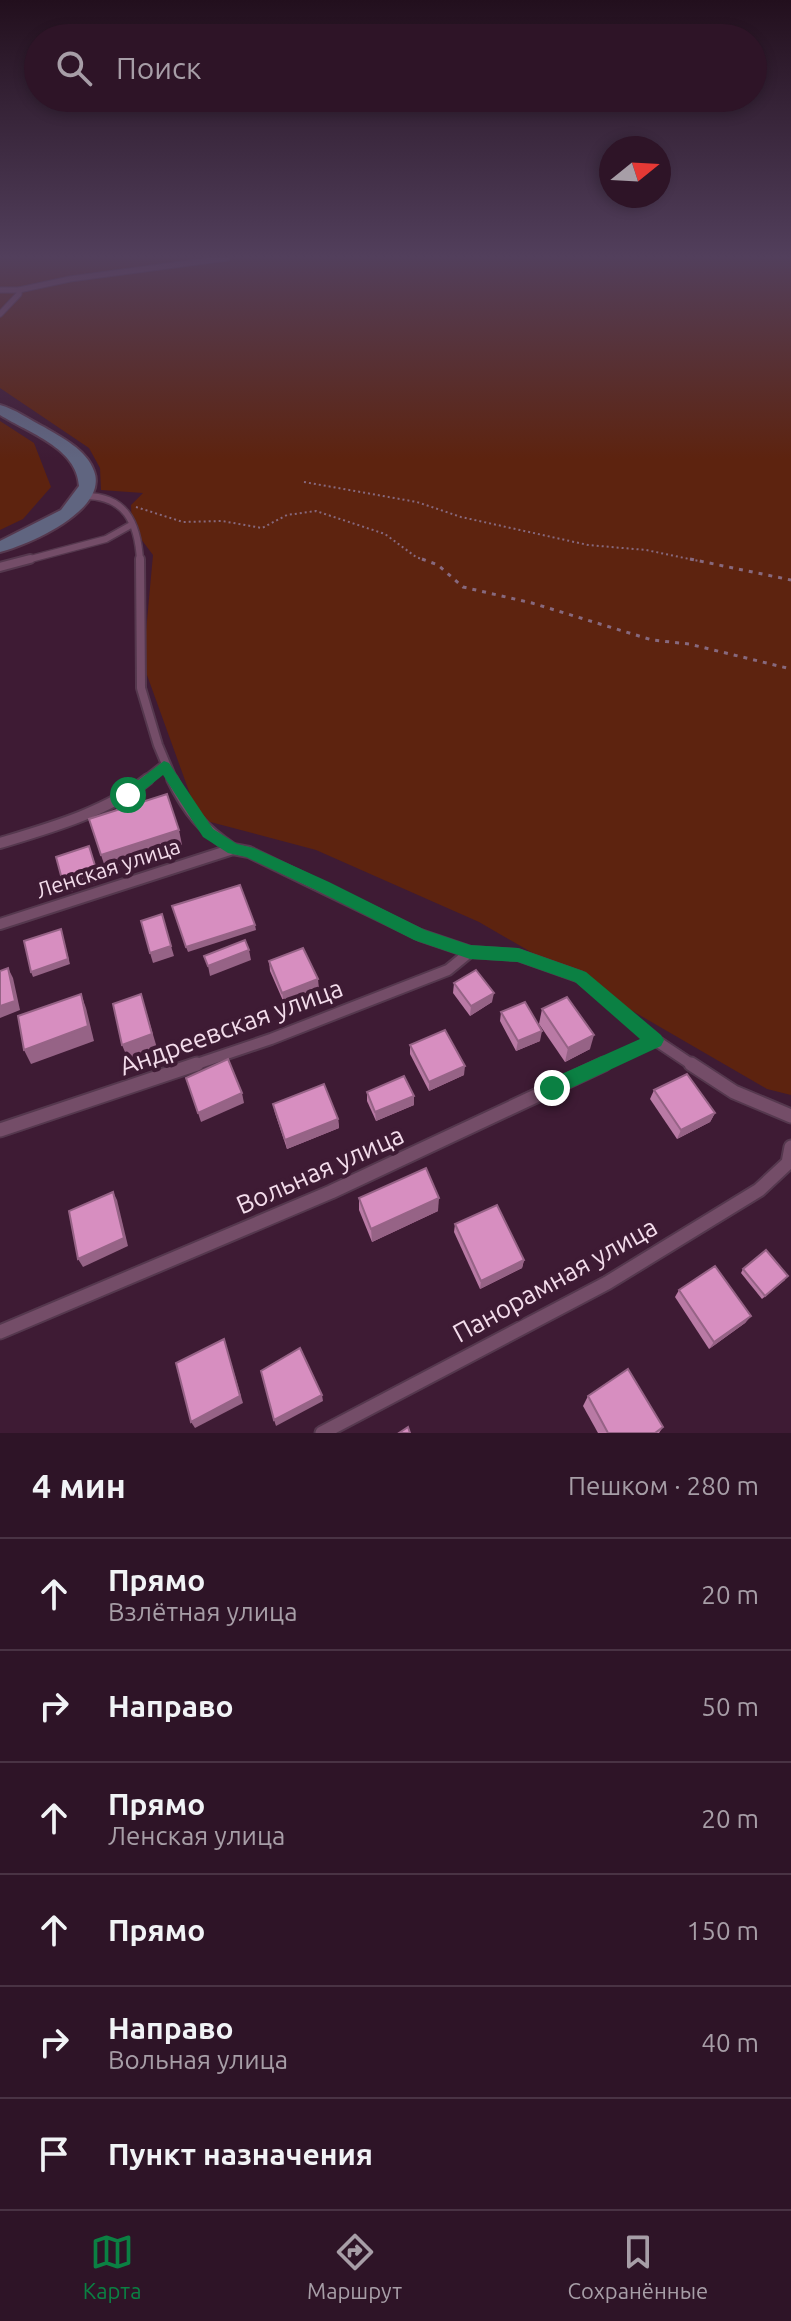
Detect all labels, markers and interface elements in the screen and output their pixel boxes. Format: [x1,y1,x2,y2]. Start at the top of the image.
search box [24,24,767,112]
icon: search [52,46,96,90]
text: Поиск [116,51,201,85]
north arrow [599,136,671,208]
route start [110,777,146,813]
street label: Ленская улица [33,832,183,903]
street label: Андреевская улица [115,973,346,1080]
route end [534,1070,570,1106]
street label: Вольная улица [232,1120,408,1219]
street label: Панорамная улица [448,1211,662,1348]
text: 4 мин [32,1466,126,1504]
text: Пешком · 280 m [568,1471,759,1500]
text: Прямо [108,1563,205,1597]
icon: ahead [32,1572,76,1616]
text: 20 m [701,1580,759,1609]
text: Взлётная улица [108,1597,298,1626]
icon: right [32,1684,76,1728]
text: Направо [108,1689,234,1723]
text: 50 m [701,1692,759,1721]
text: Прямо [108,1787,205,1821]
icon: ahead [32,1796,76,1840]
text: 20 m [701,1804,759,1833]
text: Ленская улица [108,1821,285,1850]
icon: ahead [32,1908,76,1952]
text: Прямо [108,1913,205,1947]
text: 150 m [687,1916,759,1945]
text: Направо [108,2011,234,2045]
icon: right [32,2020,76,2064]
text: 40 m [701,2028,759,2057]
text: Вольная улица [108,2045,288,2074]
icon: arrive [32,2132,76,2176]
text: Пункт назначения [108,2137,373,2171]
tab: Карта [83,2230,141,2303]
tab: Маршрут [307,2230,402,2303]
tab: Сохранённые [568,2230,708,2303]

